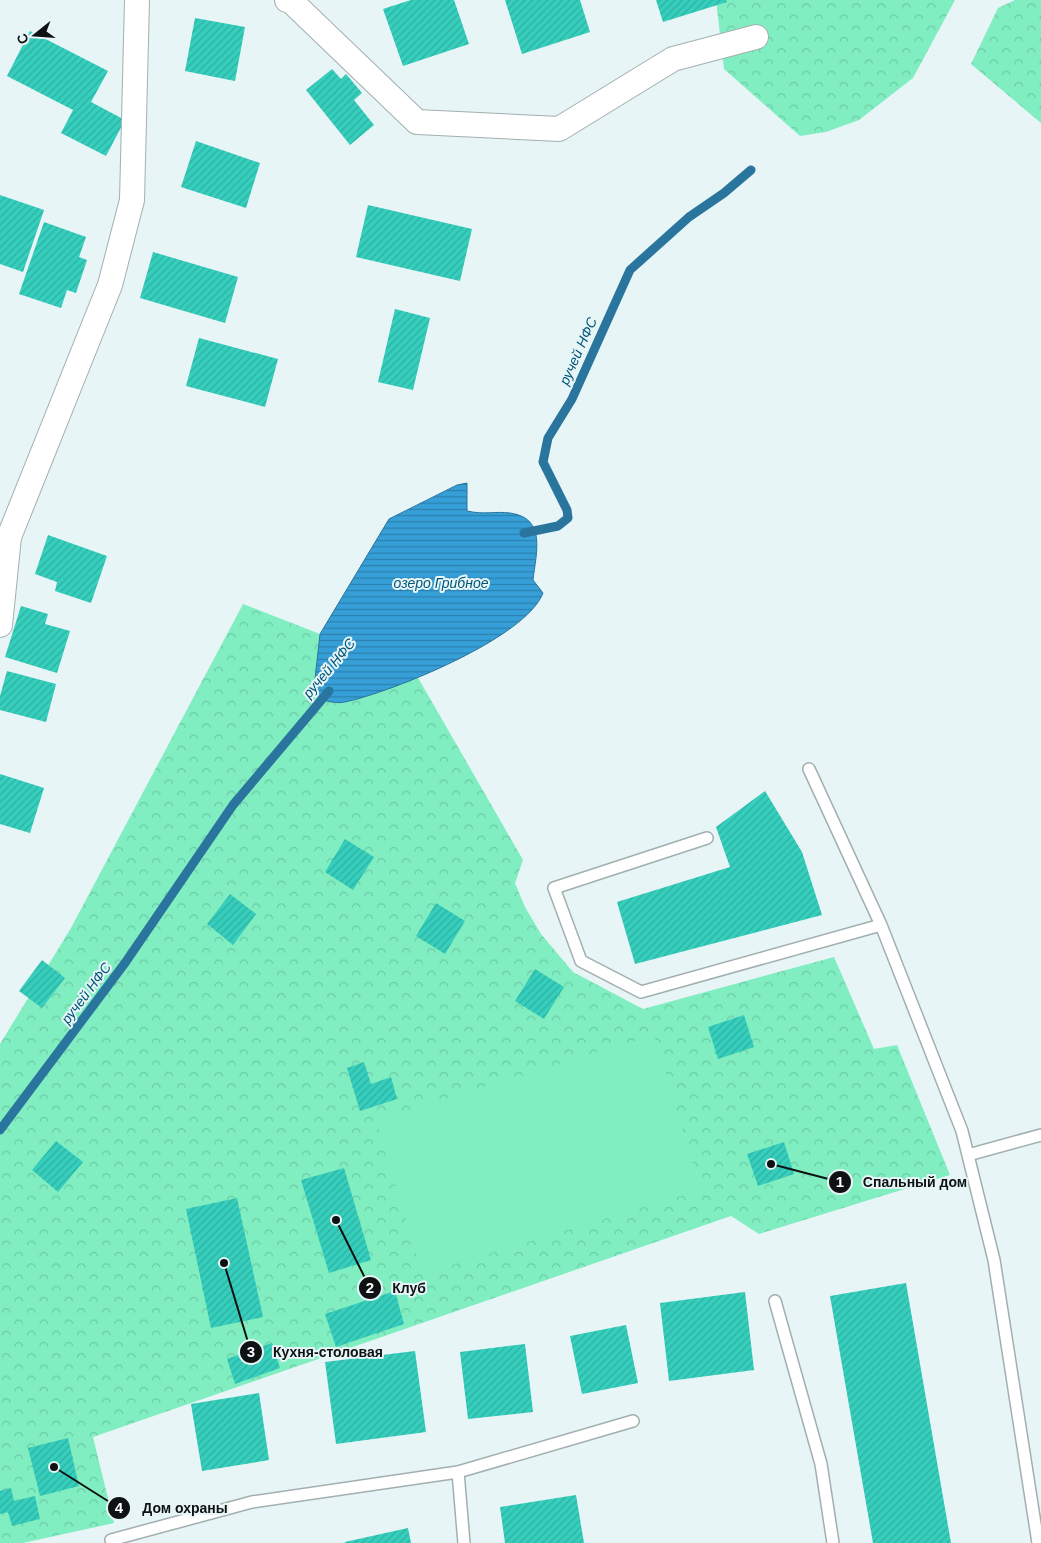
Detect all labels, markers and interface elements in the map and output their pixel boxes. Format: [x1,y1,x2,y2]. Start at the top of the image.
north arrow [10,10,60,60]
text: С [13,32,32,46]
water label: ручей НФС [556,314,600,388]
water label: озеро Грибное [394,575,489,591]
water label: ручей НФС [299,634,359,702]
water label: ручей НФС [57,959,115,1028]
callout: Спальный дом [828,1167,977,1196]
text: 1 [836,1173,844,1190]
text: Спальный дом [863,1174,967,1190]
callout: Клуб [358,1273,436,1302]
text: 2 [366,1279,374,1296]
text: Клуб [392,1280,426,1296]
callout: Кухня-столовая [238,1338,393,1367]
text: 3 [247,1343,255,1360]
text: Кухня-столовая [273,1344,383,1360]
callout: Дом охраны [107,1494,237,1523]
text: 4 [115,1499,124,1516]
text: Дом охраны [142,1500,228,1516]

